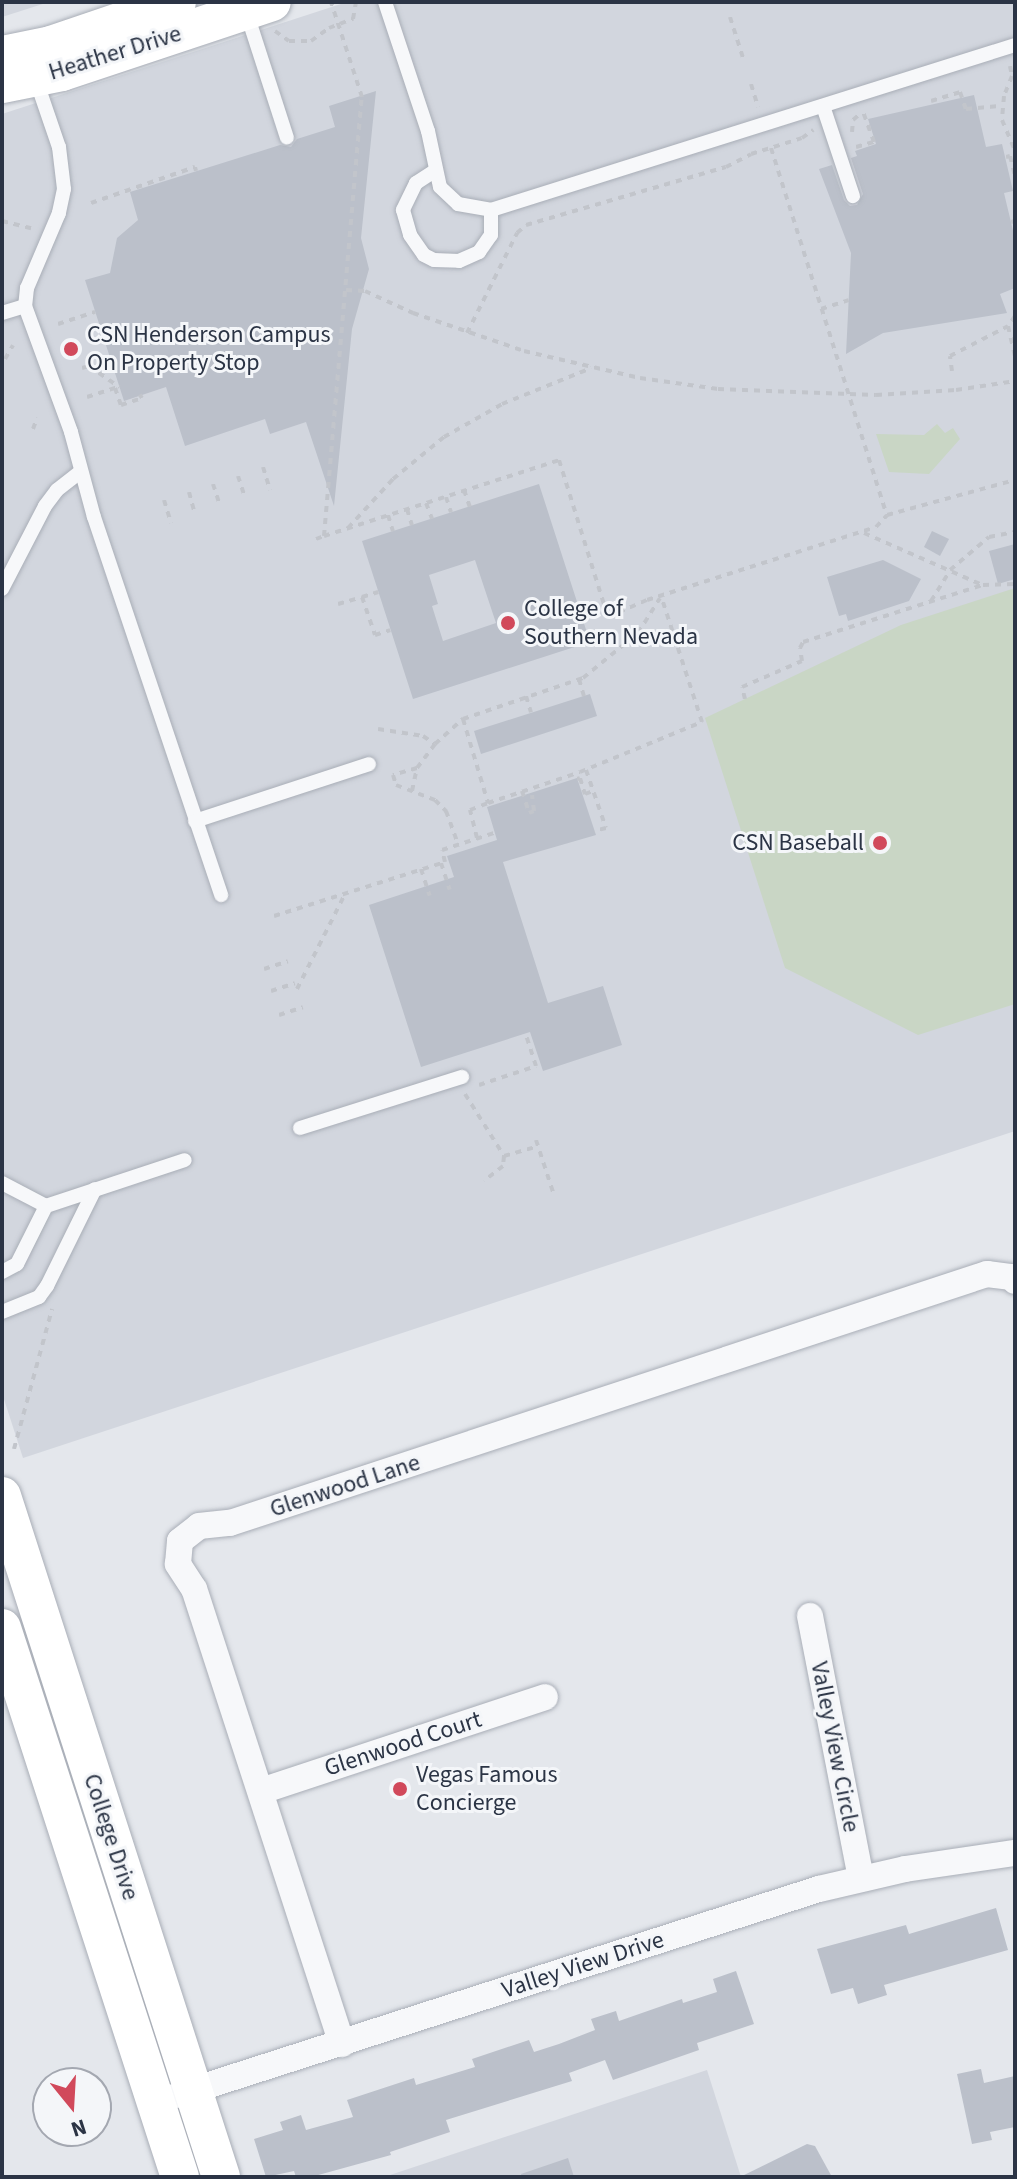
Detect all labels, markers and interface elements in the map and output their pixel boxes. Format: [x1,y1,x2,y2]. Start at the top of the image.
street label: Heather Drive [45,19,185,87]
place label: CSN Henderson Campus On Property Stop [87,321,331,377]
marker: CSN Henderson Campus On Property Stop [62,340,80,358]
place label: College of Southern Nevada [524,595,698,651]
marker: College of Southern Nevada [499,614,517,632]
place label: CSN Baseball [732,829,864,857]
marker: CSN Baseball [871,834,889,852]
street label: Glenwood Lane [266,1448,424,1524]
street label: Valley View Circle [804,1659,866,1835]
street label: Glenwood Court [321,1705,485,1783]
place label: Vegas Famous Concierge [416,1761,557,1817]
street label: College Drive [77,1770,145,1904]
marker: Vegas Famous Concierge [391,1780,409,1798]
street label: Valley View Drive [498,1925,668,2005]
north arrow [32,2067,112,2147]
text: N [67,2110,91,2145]

